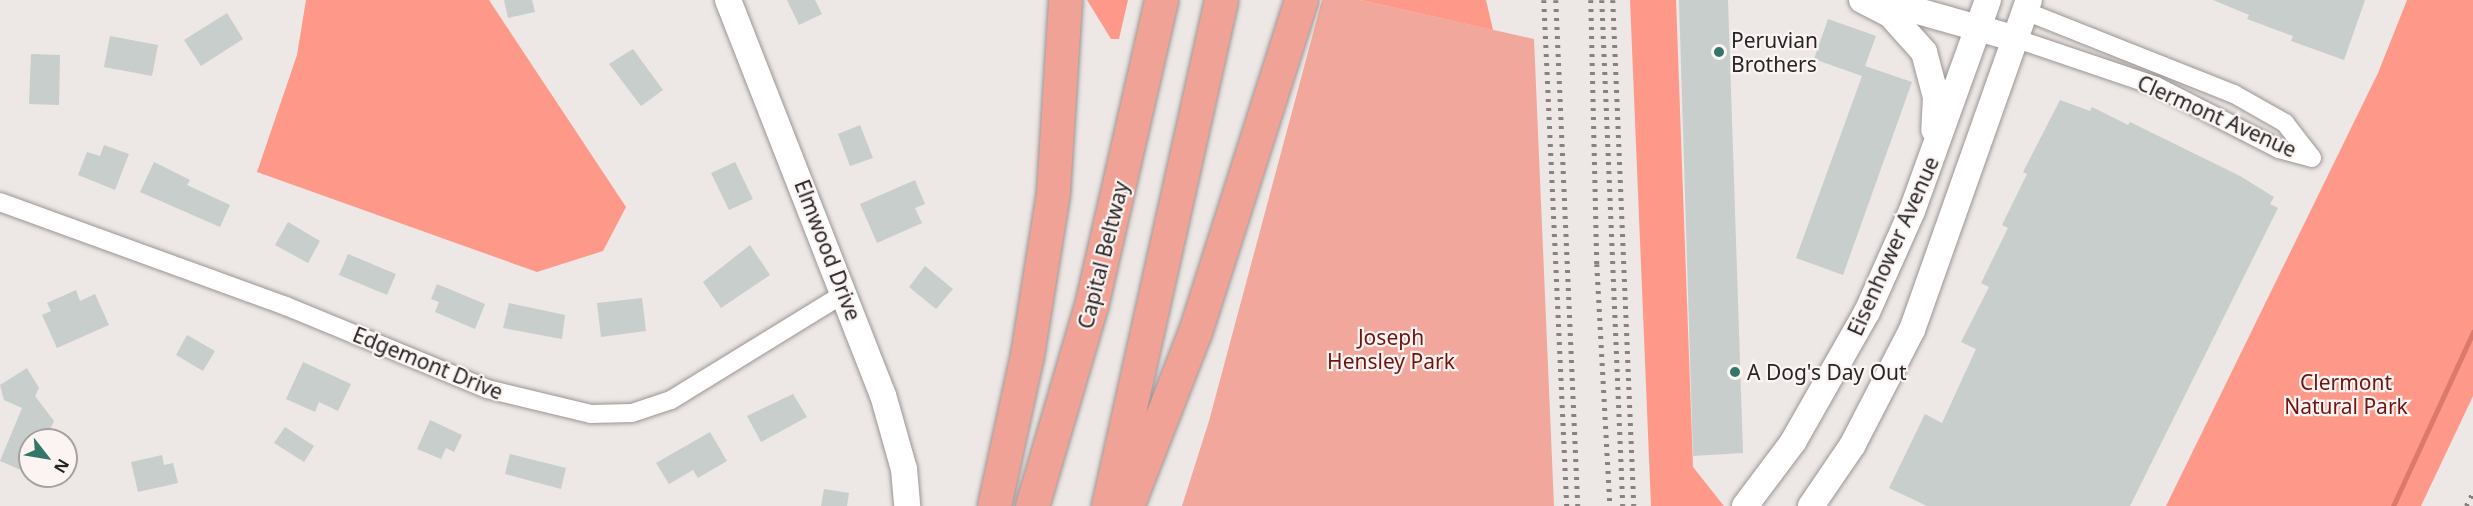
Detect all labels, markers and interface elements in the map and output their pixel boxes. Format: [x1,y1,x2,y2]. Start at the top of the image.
place label: Peruvian Brothers [1731,27,1818,77]
marker: Peruvian Brothers [1712,45,1726,59]
street label: Clermont Avenue [2134,70,2300,162]
street label: Eisenhower Avenue [1842,153,1944,339]
street label: Elmwood Drive [790,176,866,324]
street label: Capital Beltway [1072,179,1134,331]
street label: Edgemont Drive [349,321,507,405]
park label: Joseph Hensley Park [1327,324,1455,374]
place label: A Dog's Day Out [1747,359,1907,385]
marker: A Dog's Day Out [1728,365,1742,379]
park label: Clermont Natural Park [2284,369,2408,419]
north arrow [18,428,78,488]
text: N [49,455,74,477]

